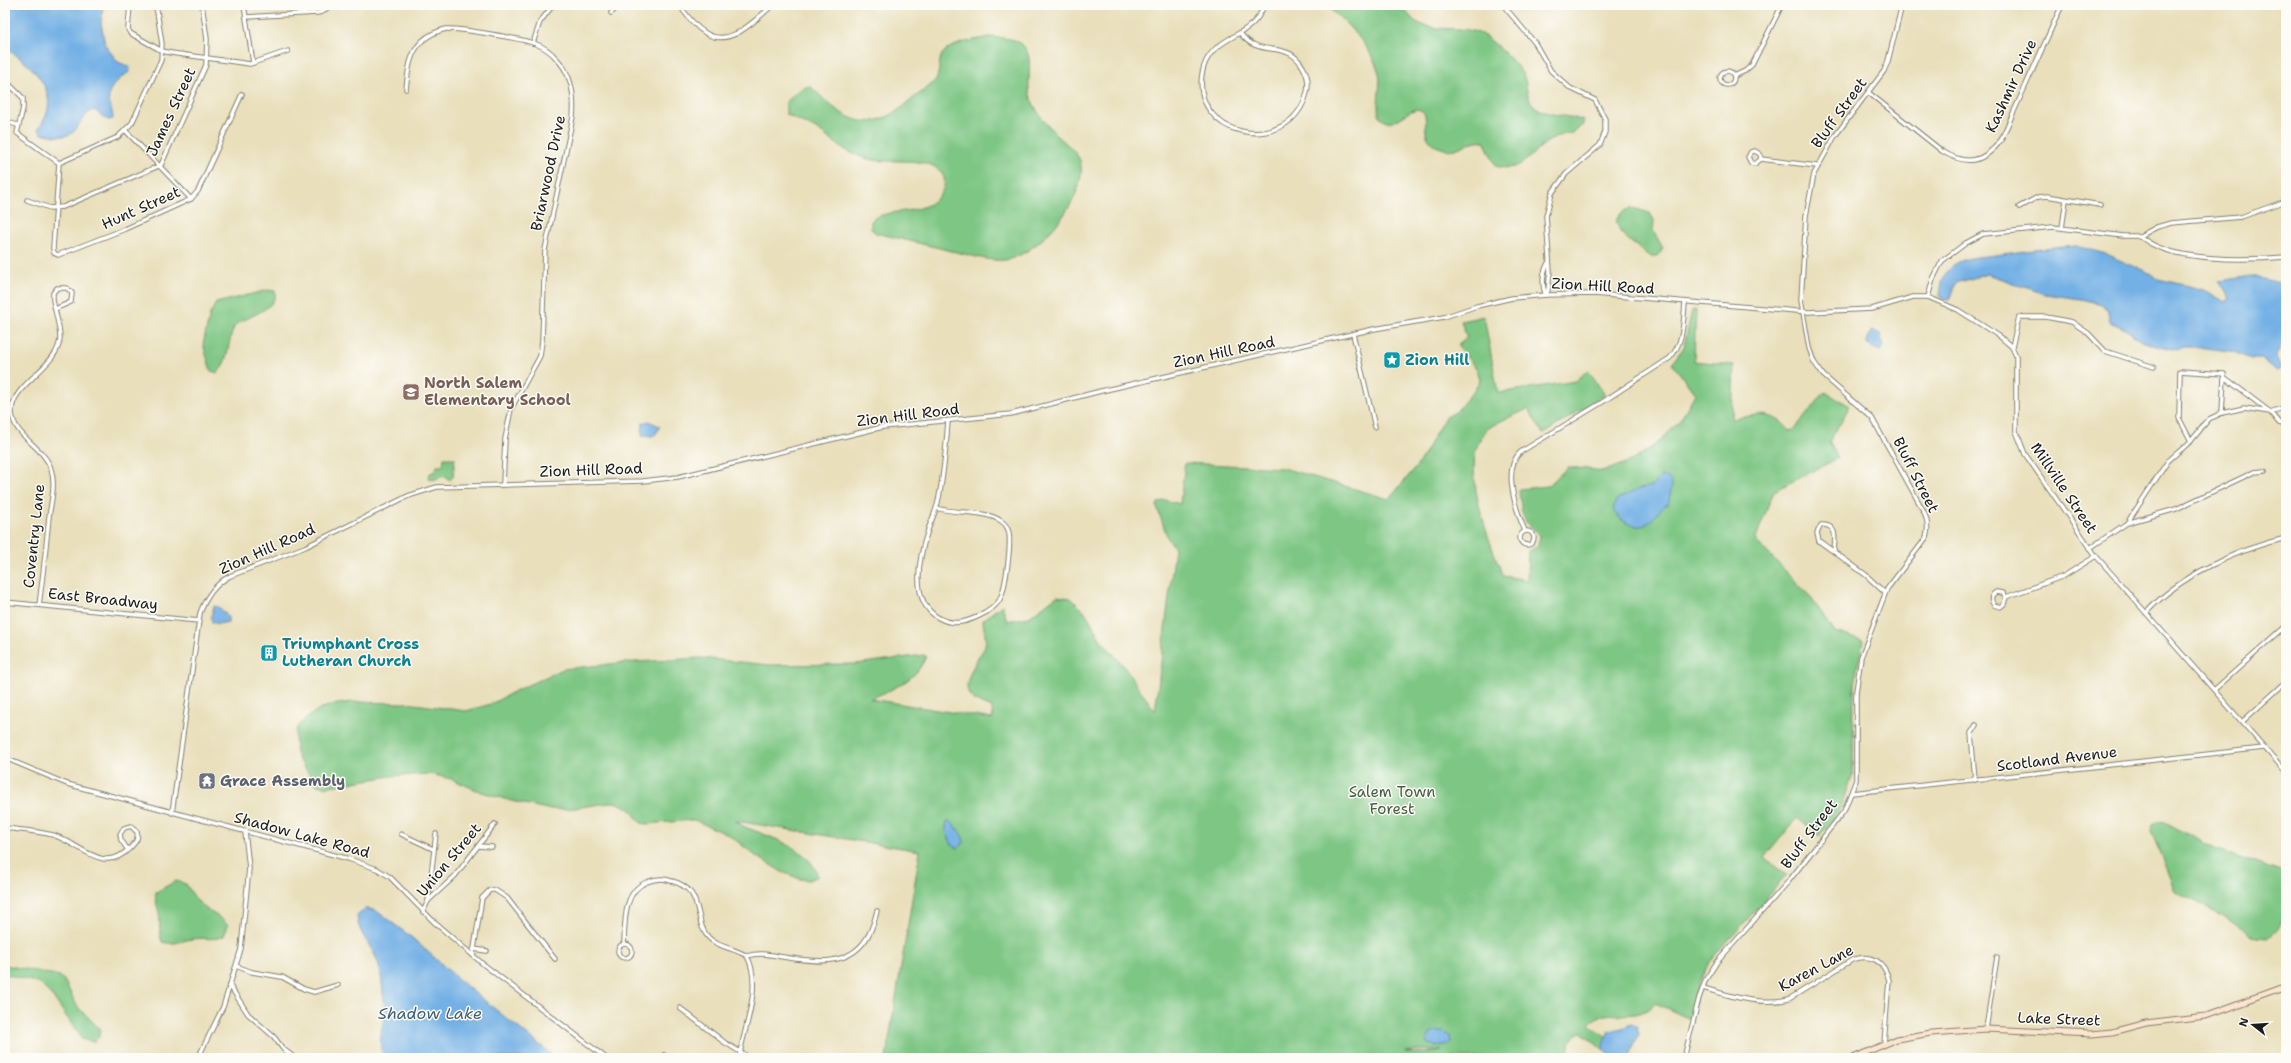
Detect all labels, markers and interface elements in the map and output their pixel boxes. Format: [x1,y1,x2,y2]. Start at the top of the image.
street label: Kashmir Drive [1981,36,2041,136]
street label: James Street [142,64,200,160]
street label: Bluff Street [1807,74,1871,152]
street label: Briarwood Drive [526,113,570,233]
street label: Hunt Street [98,182,184,234]
street label: Zion Hill Road [1551,273,1656,299]
street label: Zion Hill Road [1171,331,1277,373]
place icon: Zion Hill [1382,350,1402,370]
place label: Zion Hill [1405,350,1469,370]
place label: North Salem Elementary School [424,373,571,410]
school or university icon: North Salem Elementary School [401,382,421,402]
street label: Zion Hill Road [856,399,961,431]
street label: Bluff Street [1888,434,1944,516]
street label: Millville Street [2026,438,2102,538]
street label: Zion Hill Road [539,458,643,482]
street label: Coventry Lane [19,483,49,589]
street label: Zion Hill Road [216,519,319,579]
street label: East Broadway [47,583,159,615]
place label: Triumphant Cross Lutheran Church [282,634,419,671]
building icon: Triumphant Cross Lutheran Church [259,643,279,663]
street label: Scotland Avenue [1996,742,2118,776]
temple icon: Grace Assembly [197,771,217,791]
place label: Grace Assembly [220,771,345,791]
park label: Salem Town Forest [1349,782,1435,819]
street label: Bluff Street [1776,795,1842,873]
street label: Shadow Lake Road [232,807,373,863]
street label: Union Street [412,819,486,901]
street label: Karen Lane [1775,940,1857,996]
water label: Shadow Lake [378,1003,482,1024]
north arrow [2233,1005,2273,1045]
street label: Lake Street [2017,1008,2101,1030]
text: N [2235,1016,2252,1029]

